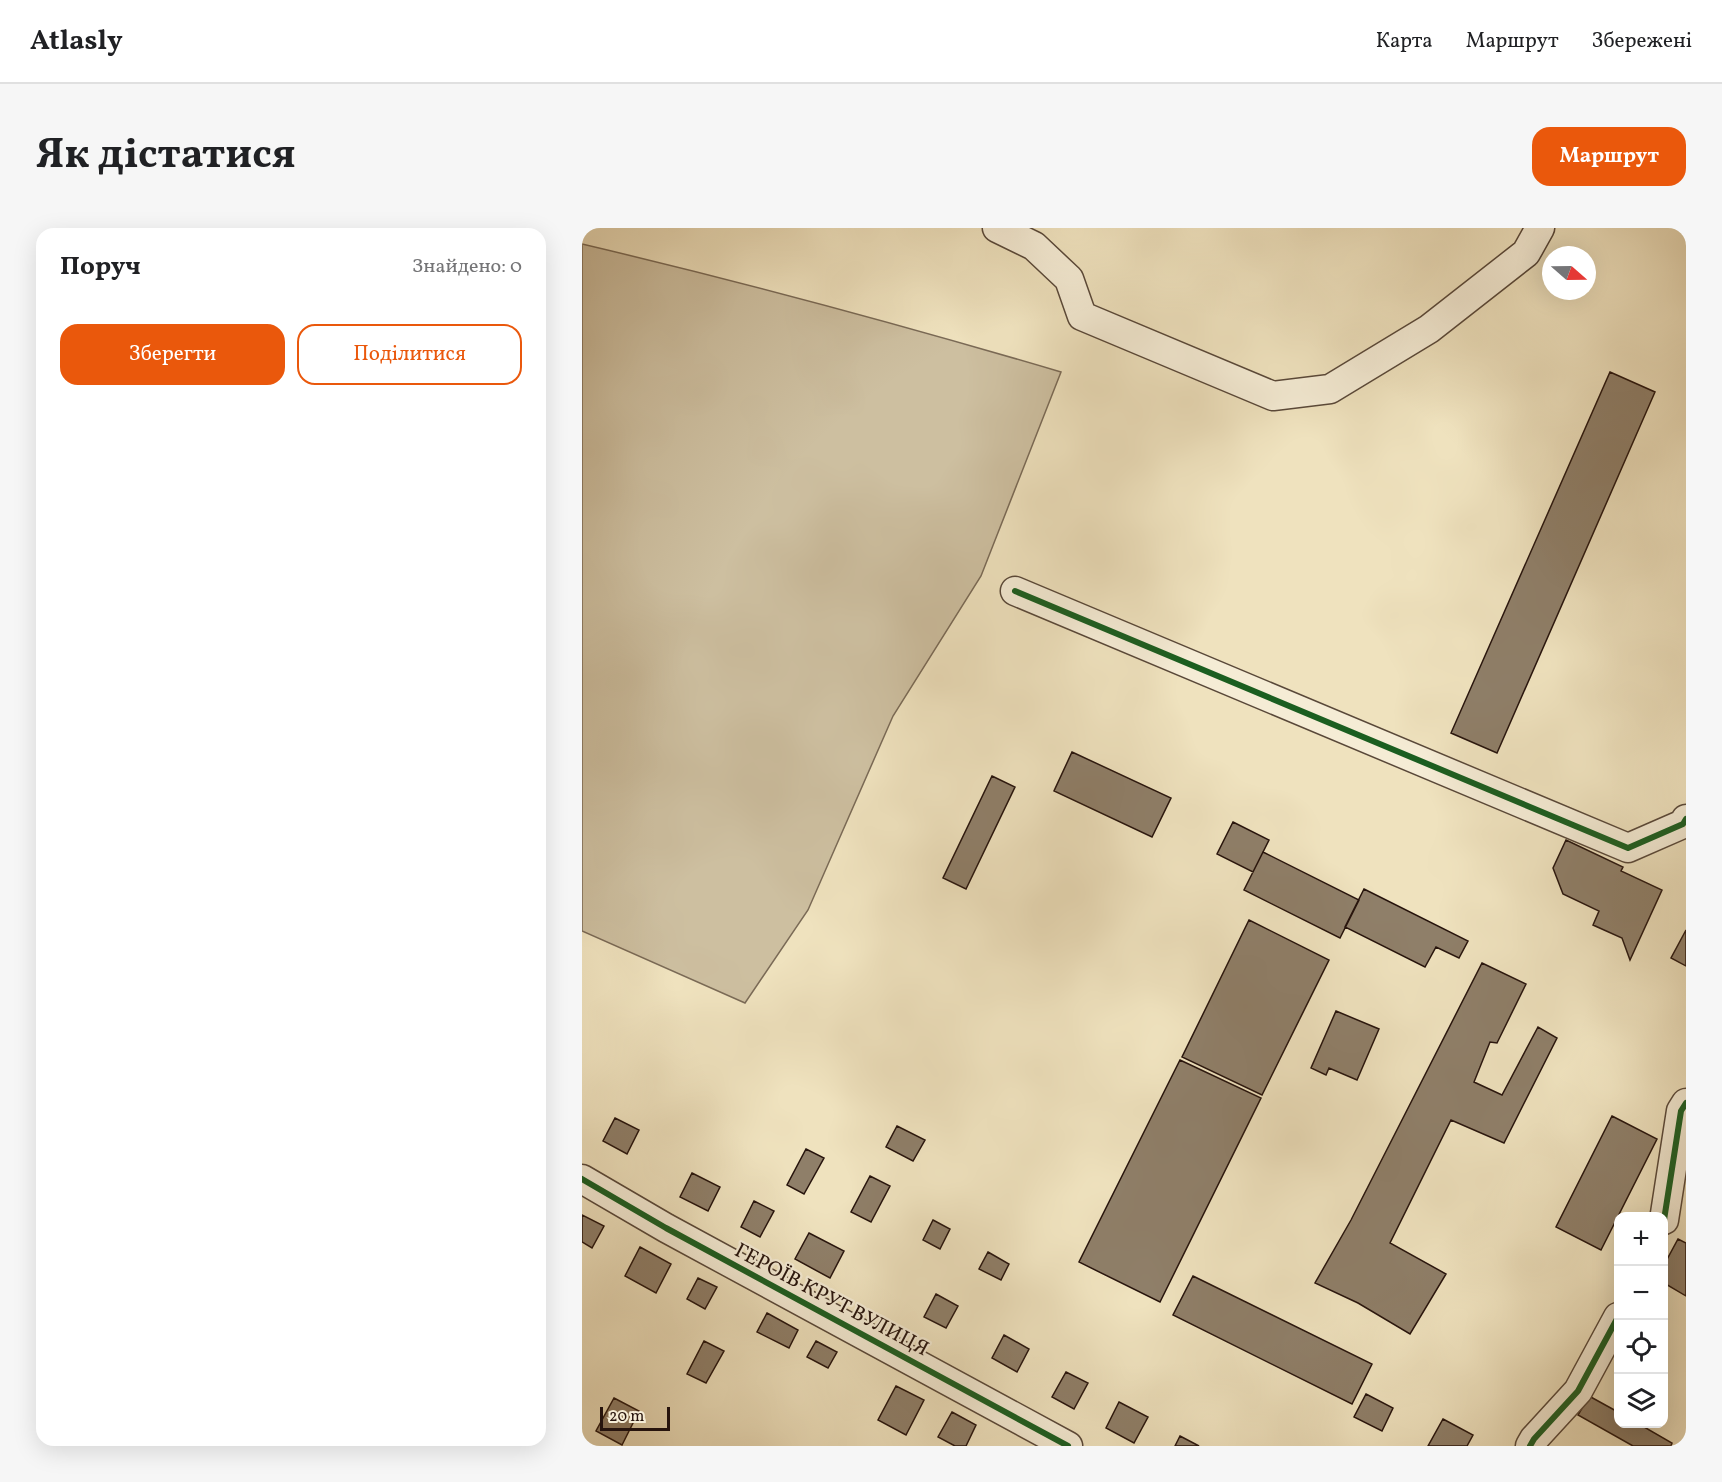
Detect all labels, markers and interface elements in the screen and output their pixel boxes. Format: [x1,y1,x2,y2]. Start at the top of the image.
text: Atlasly [30,22,123,61]
text: Карта [1376,27,1433,56]
text: Маршрут [1466,27,1559,56]
text: Збережені [1592,27,1692,56]
text: Як дістатися [36,127,296,186]
button: Маршрут [1532,127,1686,186]
north arrow [1542,246,1596,300]
text: Поруч [60,249,141,285]
text: Знайдено: 0 [412,253,522,281]
button: Зберегти [60,324,285,385]
button: Поділитися [297,324,522,385]
map controls [1614,1212,1668,1428]
button: + [1614,1212,1668,1266]
street label: ГЕРОЇВ КРУТ ВУЛИЦЯ [729,1237,934,1364]
button: − [1614,1266,1668,1320]
button: locate [1614,1320,1668,1374]
button: layers [1614,1374,1668,1428]
scale bar [600,1404,670,1432]
text: 20 m [609,1406,644,1428]

